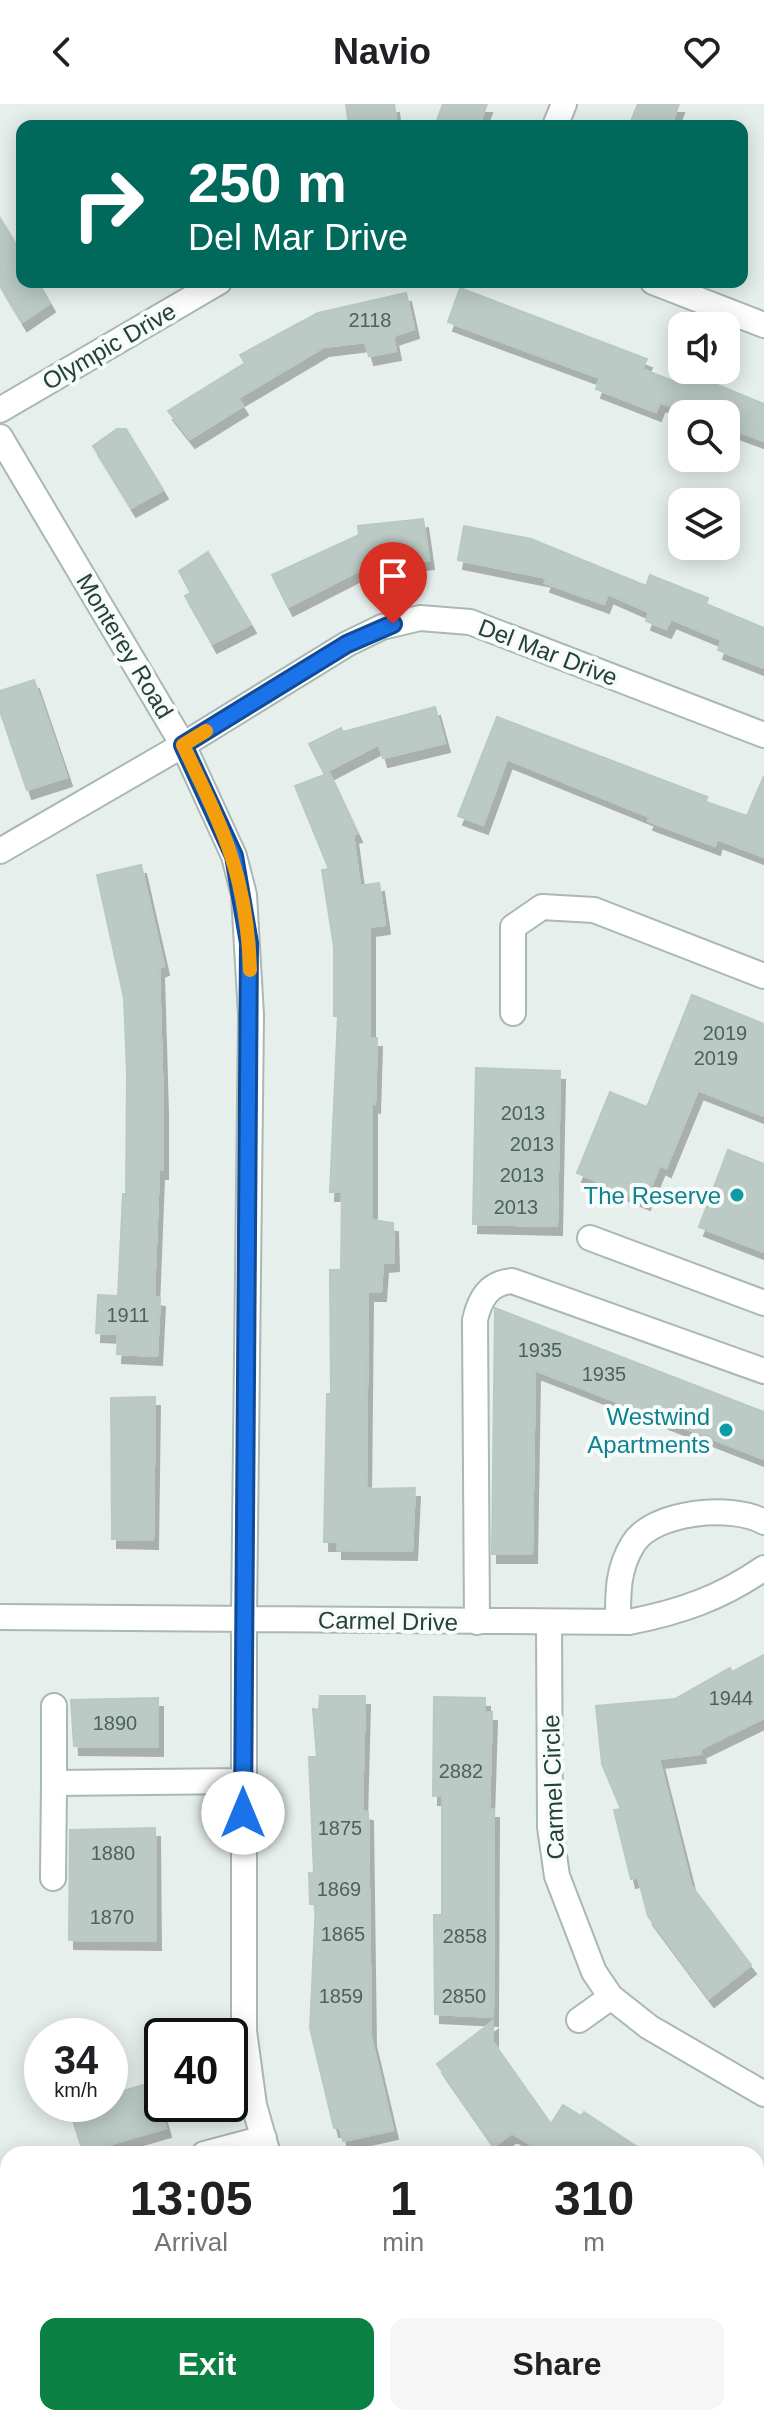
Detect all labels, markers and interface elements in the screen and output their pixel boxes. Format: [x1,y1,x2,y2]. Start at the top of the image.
icon: back [40,30,84,74]
icon: heart [680,30,724,74]
text: Navio [333,31,431,72]
text: 250 m [188,151,347,214]
icon: right [56,152,160,256]
text: Del Mar Drive [188,217,408,258]
street label: Olympic Drive [38,297,180,395]
house number: 2118 [348,309,392,331]
map controls [668,312,740,560]
button: sound [668,312,740,384]
button: search [668,400,740,472]
button: layers [668,488,740,560]
pin [359,542,427,624]
icon: arrive [371,554,415,598]
street label: Monterey Road [71,569,179,723]
street label: Del Mar Drive [475,613,621,691]
house number: 2019 [703,1022,747,1044]
house number: 2019 [694,1047,738,1069]
house number: 2013 [501,1102,545,1124]
house number: 2013 [510,1133,554,1155]
house number: 2013 [500,1164,544,1186]
place label: The Reserve [584,1182,721,1209]
marker: The Reserve [728,1186,746,1204]
house number: 2013 [494,1196,538,1218]
house number: 1911 [106,1304,150,1326]
house number: 1935 [518,1339,562,1361]
house number: 1935 [582,1363,626,1385]
place label: Westwind Apartments [587,1403,710,1458]
marker: Westwind Apartments [717,1421,735,1439]
street label: Carmel Drive [318,1606,458,1636]
house number: 1944 [709,1687,753,1709]
house number: 1890 [93,1712,137,1734]
street label: Carmel Circle [537,1714,569,1860]
house number: 2882 [439,1760,483,1782]
position arrow [201,1771,285,1855]
house number: 1875 [318,1817,362,1839]
house number: 1880 [91,1842,135,1864]
house number: 1869 [317,1878,361,1900]
house number: 1870 [90,1906,134,1928]
house number: 1865 [321,1923,365,1945]
house number: 2858 [443,1925,487,1947]
house number: 1859 [319,1985,363,2007]
house number: 2850 [442,1985,486,2007]
speed limit sign: 40 [144,2018,248,2122]
text: 34 [54,2038,98,2082]
text: km/h [54,2079,98,2101]
text: 13:05 [130,2172,253,2225]
text: 1 [390,2172,417,2225]
text: 310 [554,2172,634,2225]
text: Arrival [154,2227,228,2257]
text: min [382,2227,424,2257]
text: m [583,2227,605,2257]
button: Exit [40,2318,374,2410]
button: Share [390,2318,724,2410]

